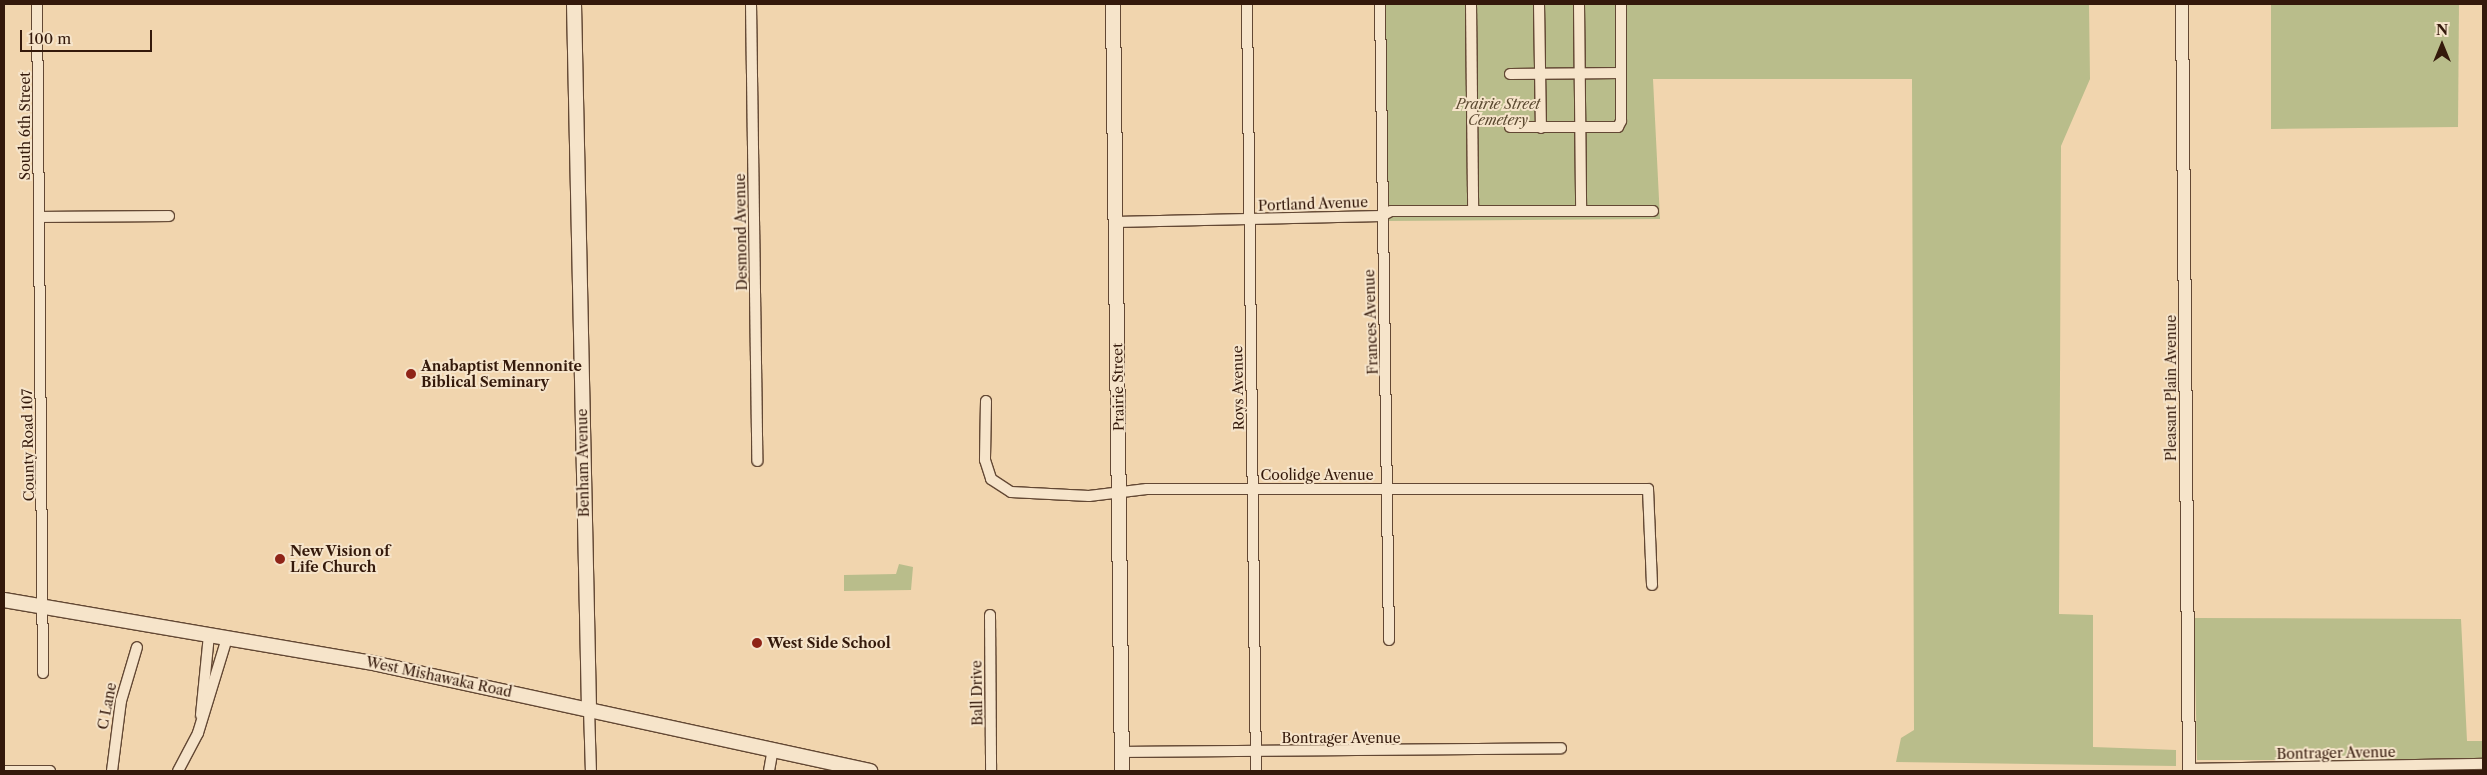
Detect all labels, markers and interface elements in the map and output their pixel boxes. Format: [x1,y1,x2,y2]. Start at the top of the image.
scale bar [22,20,155,52]
north arrow [2417,20,2467,70]
text: N [2436,21,2448,39]
text: 100 m [28,29,71,48]
street label: South 6th Street [17,72,33,180]
park label: Prairie Street Cemetery [1456,96,1540,128]
street label: Desmond Avenue [732,173,750,291]
street label: Portland Avenue [1257,194,1369,214]
street label: Frances Avenue [1361,269,1381,375]
street label: Pleasant Plain Avenue [2163,315,2179,461]
street label: Prairie Street [1109,343,1127,431]
street label: Roys Avenue [1229,345,1247,431]
place label: Anabaptist Mennonite Biblical Seminary [421,358,582,391]
marker: Anabaptist Mennonite Biblical Seminary [405,368,417,380]
street label: County Road 107 [19,388,37,502]
street label: Benham Avenue [574,408,592,518]
street label: Coolidge Avenue [1260,467,1374,483]
place label: New Vision of Life Church [290,543,391,576]
marker: New Vision of Life Church [274,553,286,565]
place label: West Side School [767,635,891,651]
marker: West Side School [751,637,763,649]
street label: West Mishawaka Road [364,653,514,701]
street label: Ball Drive [968,660,986,726]
street label: C Lane [94,681,120,731]
street label: Bontrager Avenue [1281,730,1401,746]
street label: Bontrager Avenue [2276,744,2396,762]

